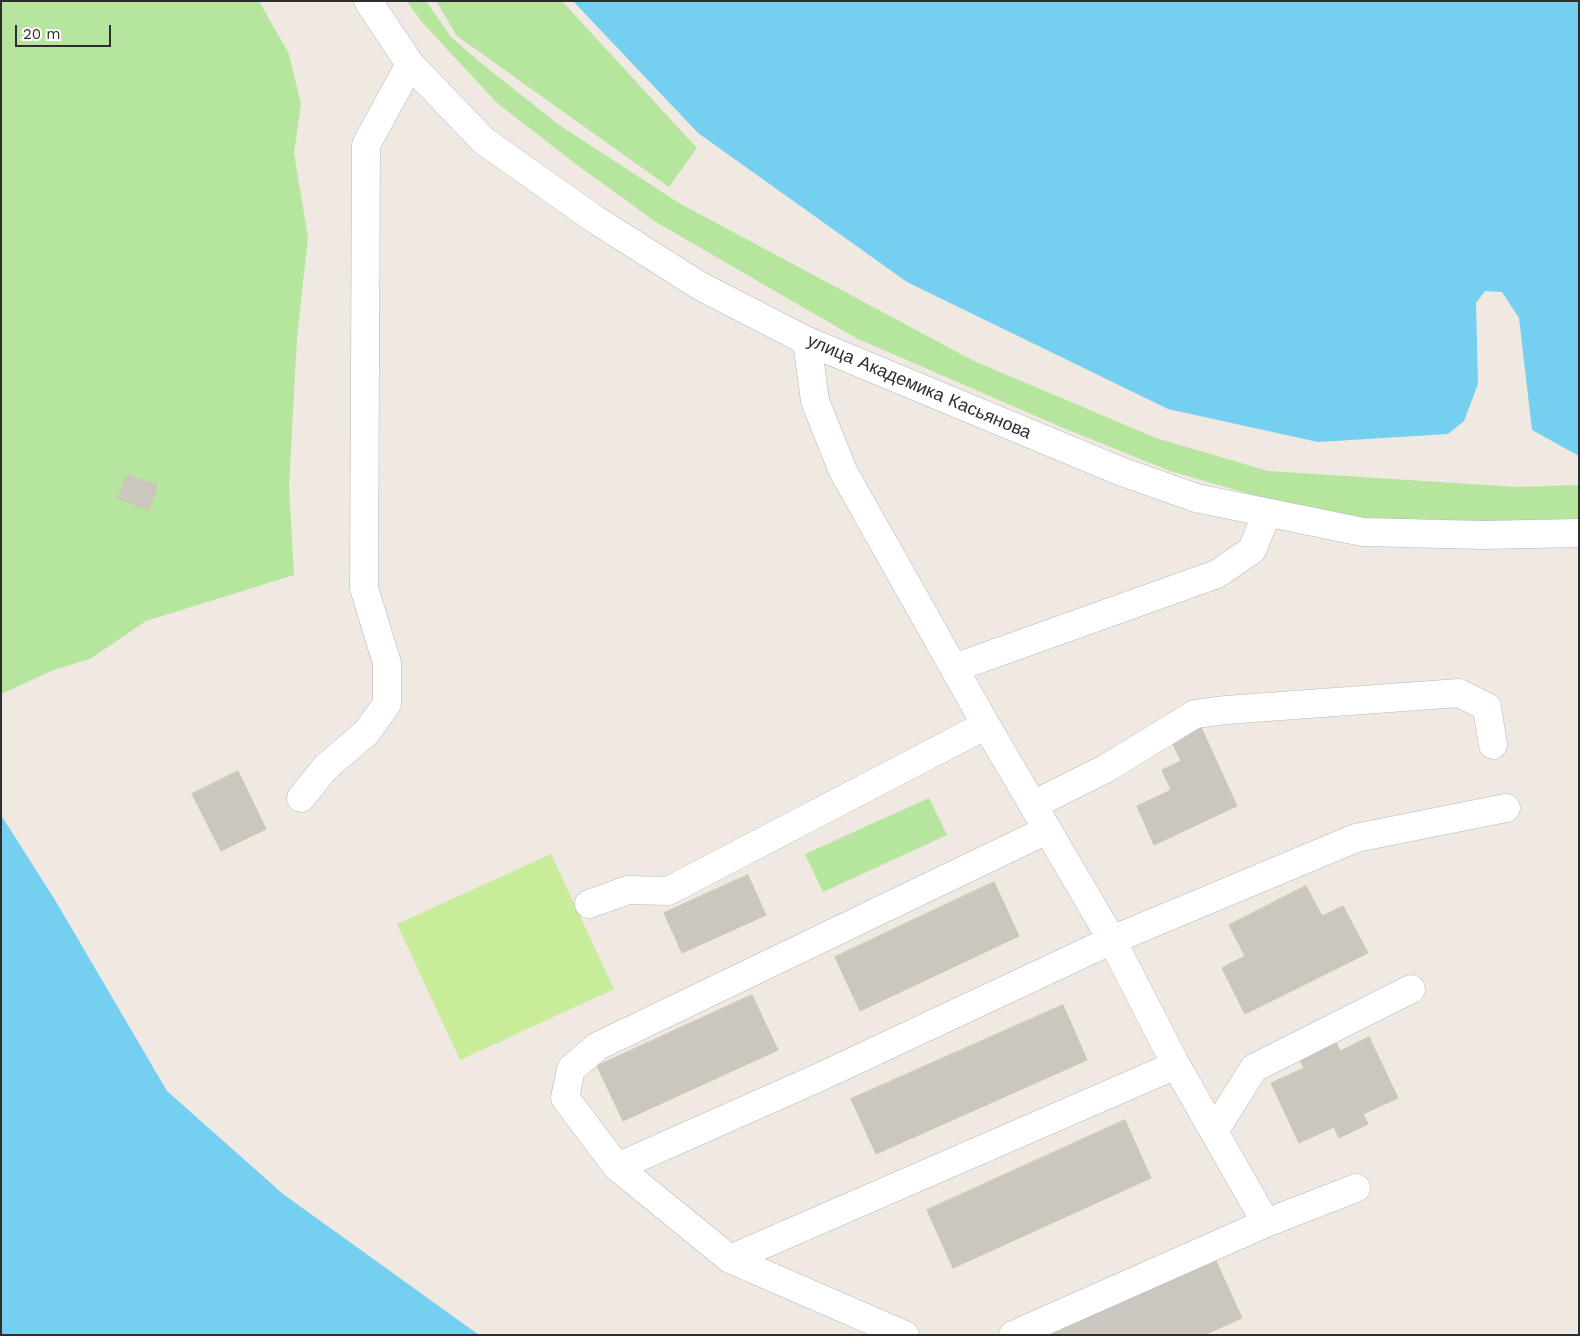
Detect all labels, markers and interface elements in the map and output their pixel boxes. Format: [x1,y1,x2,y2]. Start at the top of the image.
scale bar [18,15,114,47]
text: 20 m [23,25,61,43]
street label: улица Академика Касьянова [804,330,1034,444]

